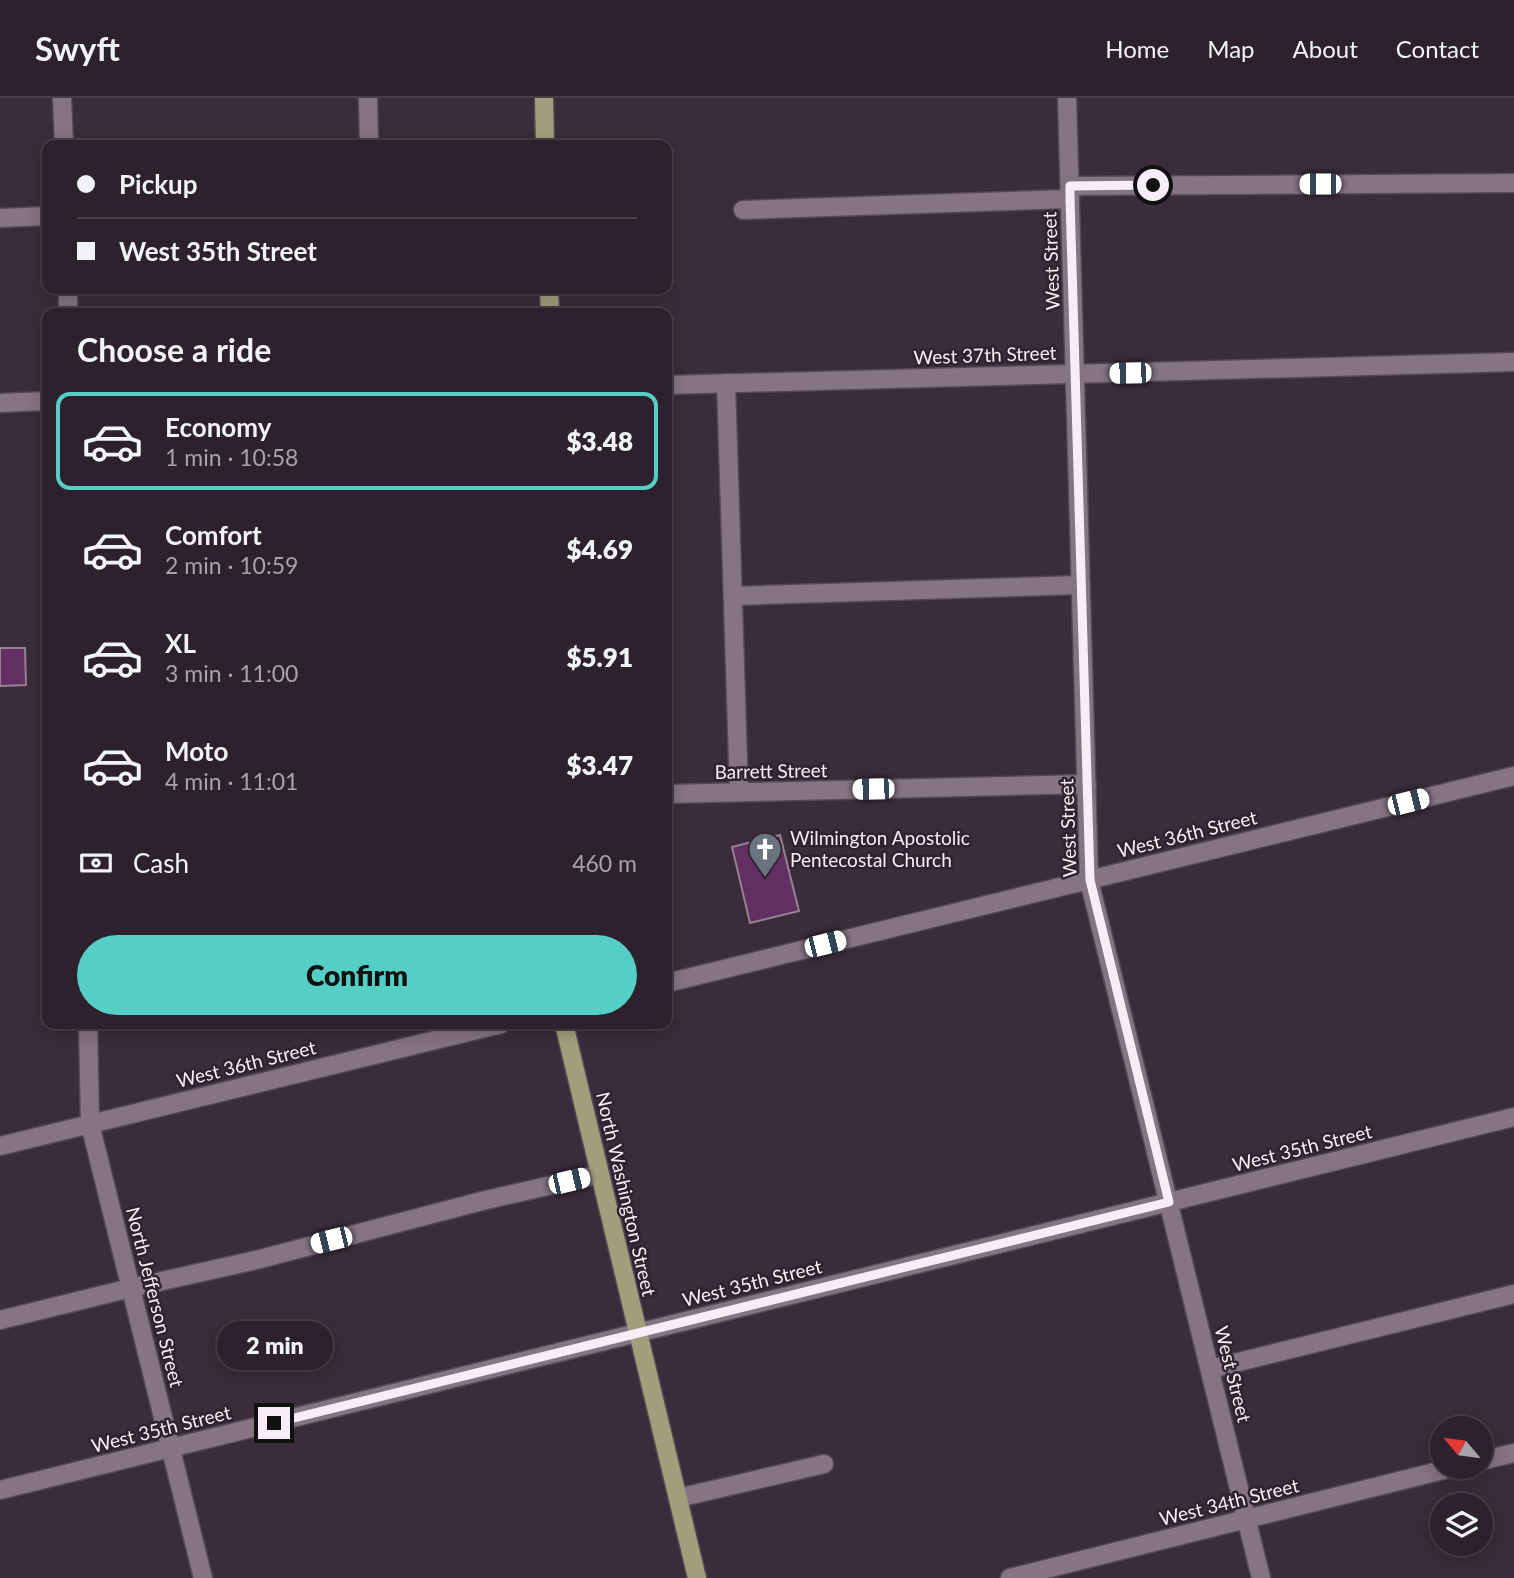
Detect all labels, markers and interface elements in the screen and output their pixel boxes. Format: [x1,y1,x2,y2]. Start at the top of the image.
text: Swyft [35,28,120,68]
text: Home [1105,34,1169,63]
text: Map [1207,34,1255,63]
text: About [1293,34,1358,63]
text: Contact [1396,34,1479,63]
text: Pickup [119,168,198,200]
route start [1137,169,1169,201]
car [1300,174,1342,195]
street label: West Street [1037,211,1064,311]
text: West 35th Street [119,235,317,267]
text: Choose a ride [77,330,271,369]
street label: West 37th Street [913,341,1057,368]
car [1109,362,1152,384]
icon: car [81,410,144,473]
text: Economy [165,411,271,443]
text: $3.48 [566,425,633,457]
text: 1 min · 10:58 [165,443,298,471]
icon: car [81,518,144,581]
text: Comfort [165,519,262,551]
text: $4.69 [566,533,633,565]
text: 2 min · 10:59 [165,551,298,579]
icon: car [81,626,144,689]
text: XL [165,627,196,659]
text: $5.91 [566,641,633,673]
text: 3 min · 11:00 [165,659,298,687]
icon: car [81,734,144,797]
text: Moto [165,735,228,767]
text: $3.47 [566,749,633,781]
street label: Barrett Street [714,758,828,783]
text: 4 min · 11:01 [165,767,298,795]
car [852,778,895,800]
street label: West Street [1054,778,1081,878]
car [1386,787,1431,817]
street label: West 36th Street [1115,805,1259,862]
place label: Wilmington Apostolic Pentecostal Church [790,826,970,871]
church icon: Wilmington Apostolic Pentecostal Church [746,830,784,879]
icon: cash [77,844,115,882]
text: Cash [133,847,189,879]
text: 460 m [572,849,637,877]
car [803,929,848,959]
button: Confirm [77,935,637,1015]
street label: West 36th Street [174,1035,318,1092]
street label: North Washington Street [592,1090,661,1298]
street label: West 35th Street [1230,1119,1374,1176]
car [547,1166,592,1196]
street label: North Jefferson Street [122,1204,189,1390]
car [309,1225,354,1255]
street label: West 35th Street [680,1254,824,1311]
callout: 2 min [216,1322,332,1370]
street label: West Street [1210,1323,1257,1425]
text: 2 min [246,1331,304,1359]
street label: West 35th Street [89,1400,233,1457]
route end [258,1407,290,1439]
north arrow [1430,1416,1493,1479]
map controls [1430,1416,1493,1556]
street label: West 34th Street [1157,1473,1301,1530]
button: layers [1430,1493,1493,1556]

